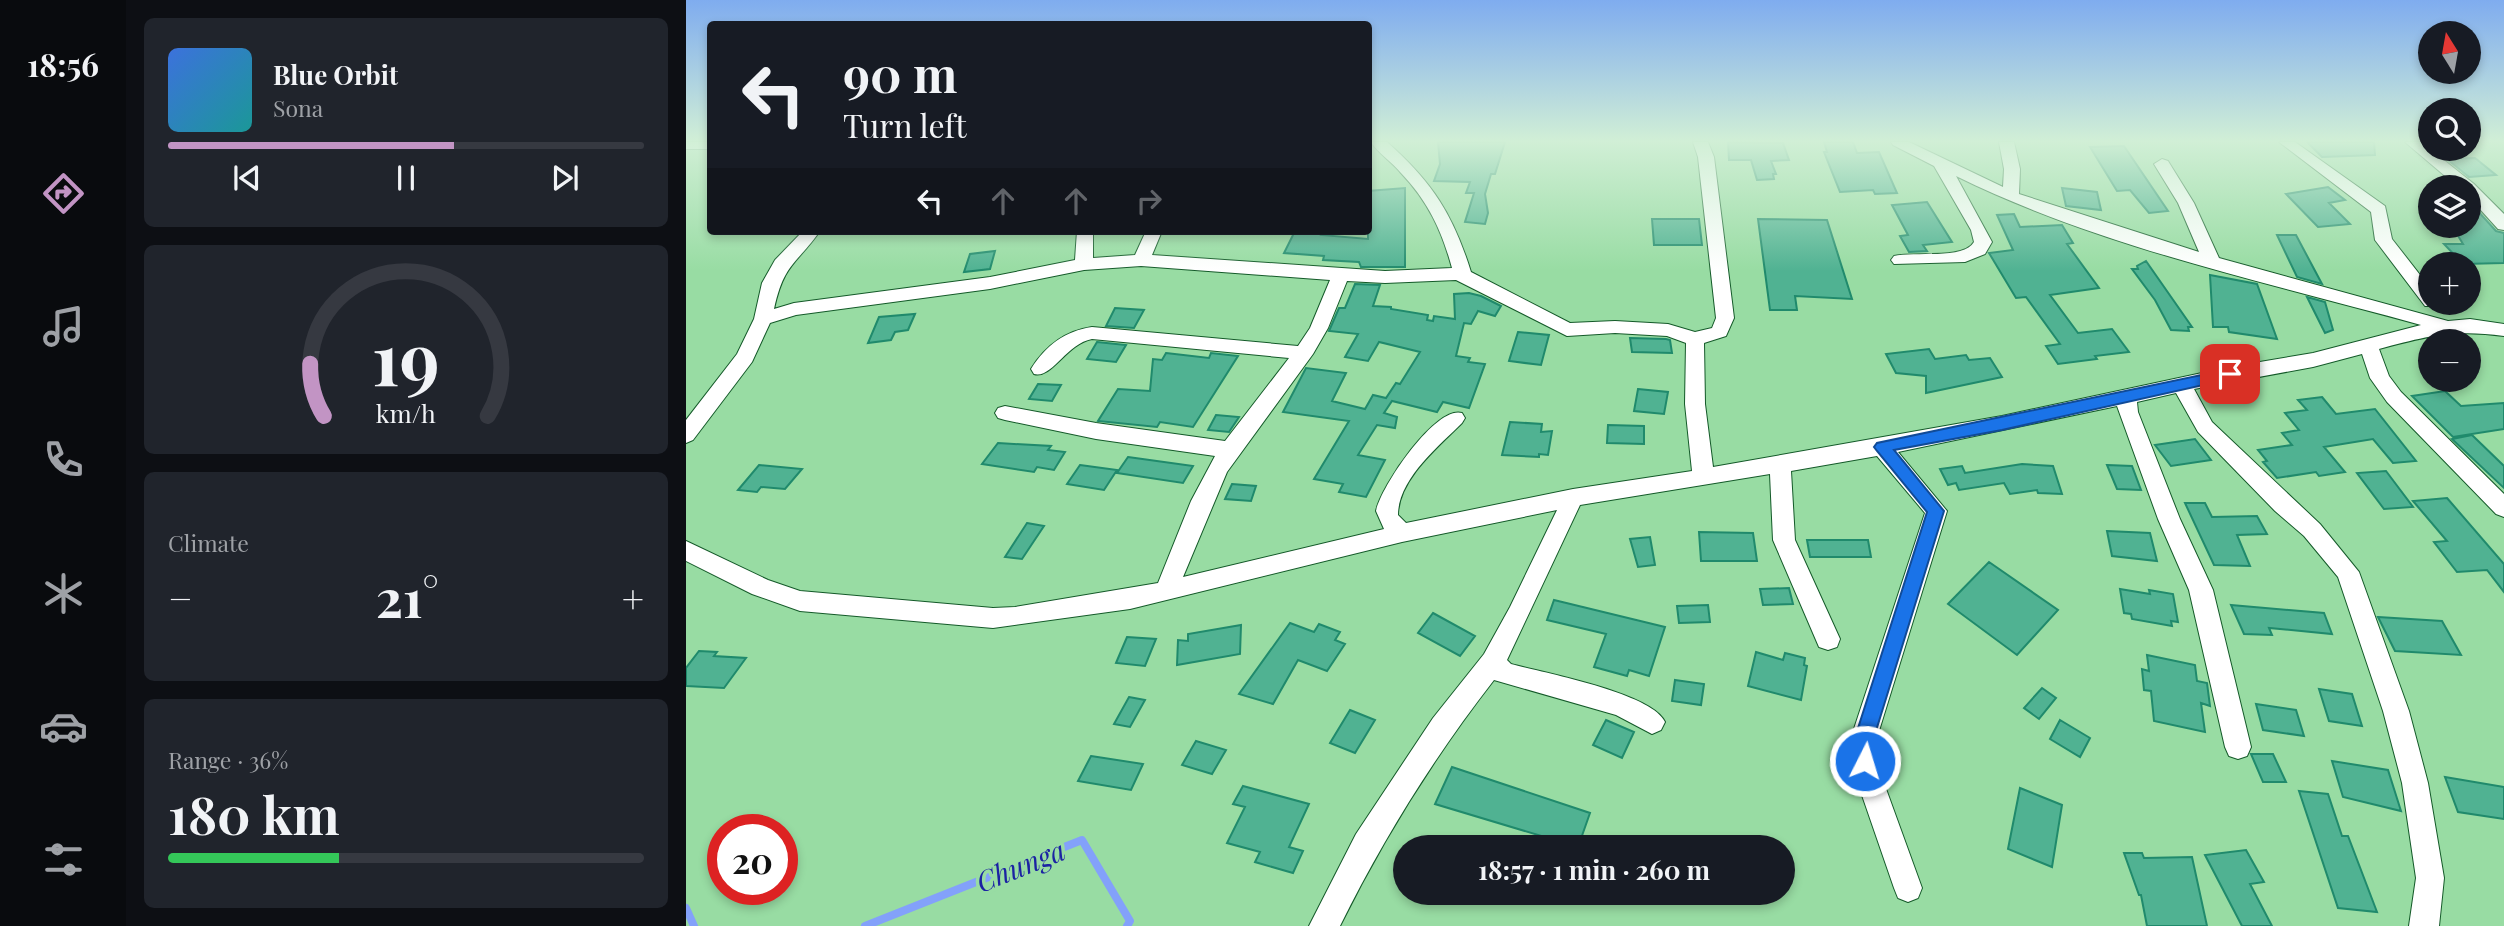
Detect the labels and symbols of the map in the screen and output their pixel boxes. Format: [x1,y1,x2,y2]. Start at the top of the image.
north arrow [2418,21,2482,84]
pin [2200,344,2260,404]
position arrow [1828,724,1902,798]
speed limit sign: 20 [707,814,798,905]
water label: Chunga [970,830,1070,900]

